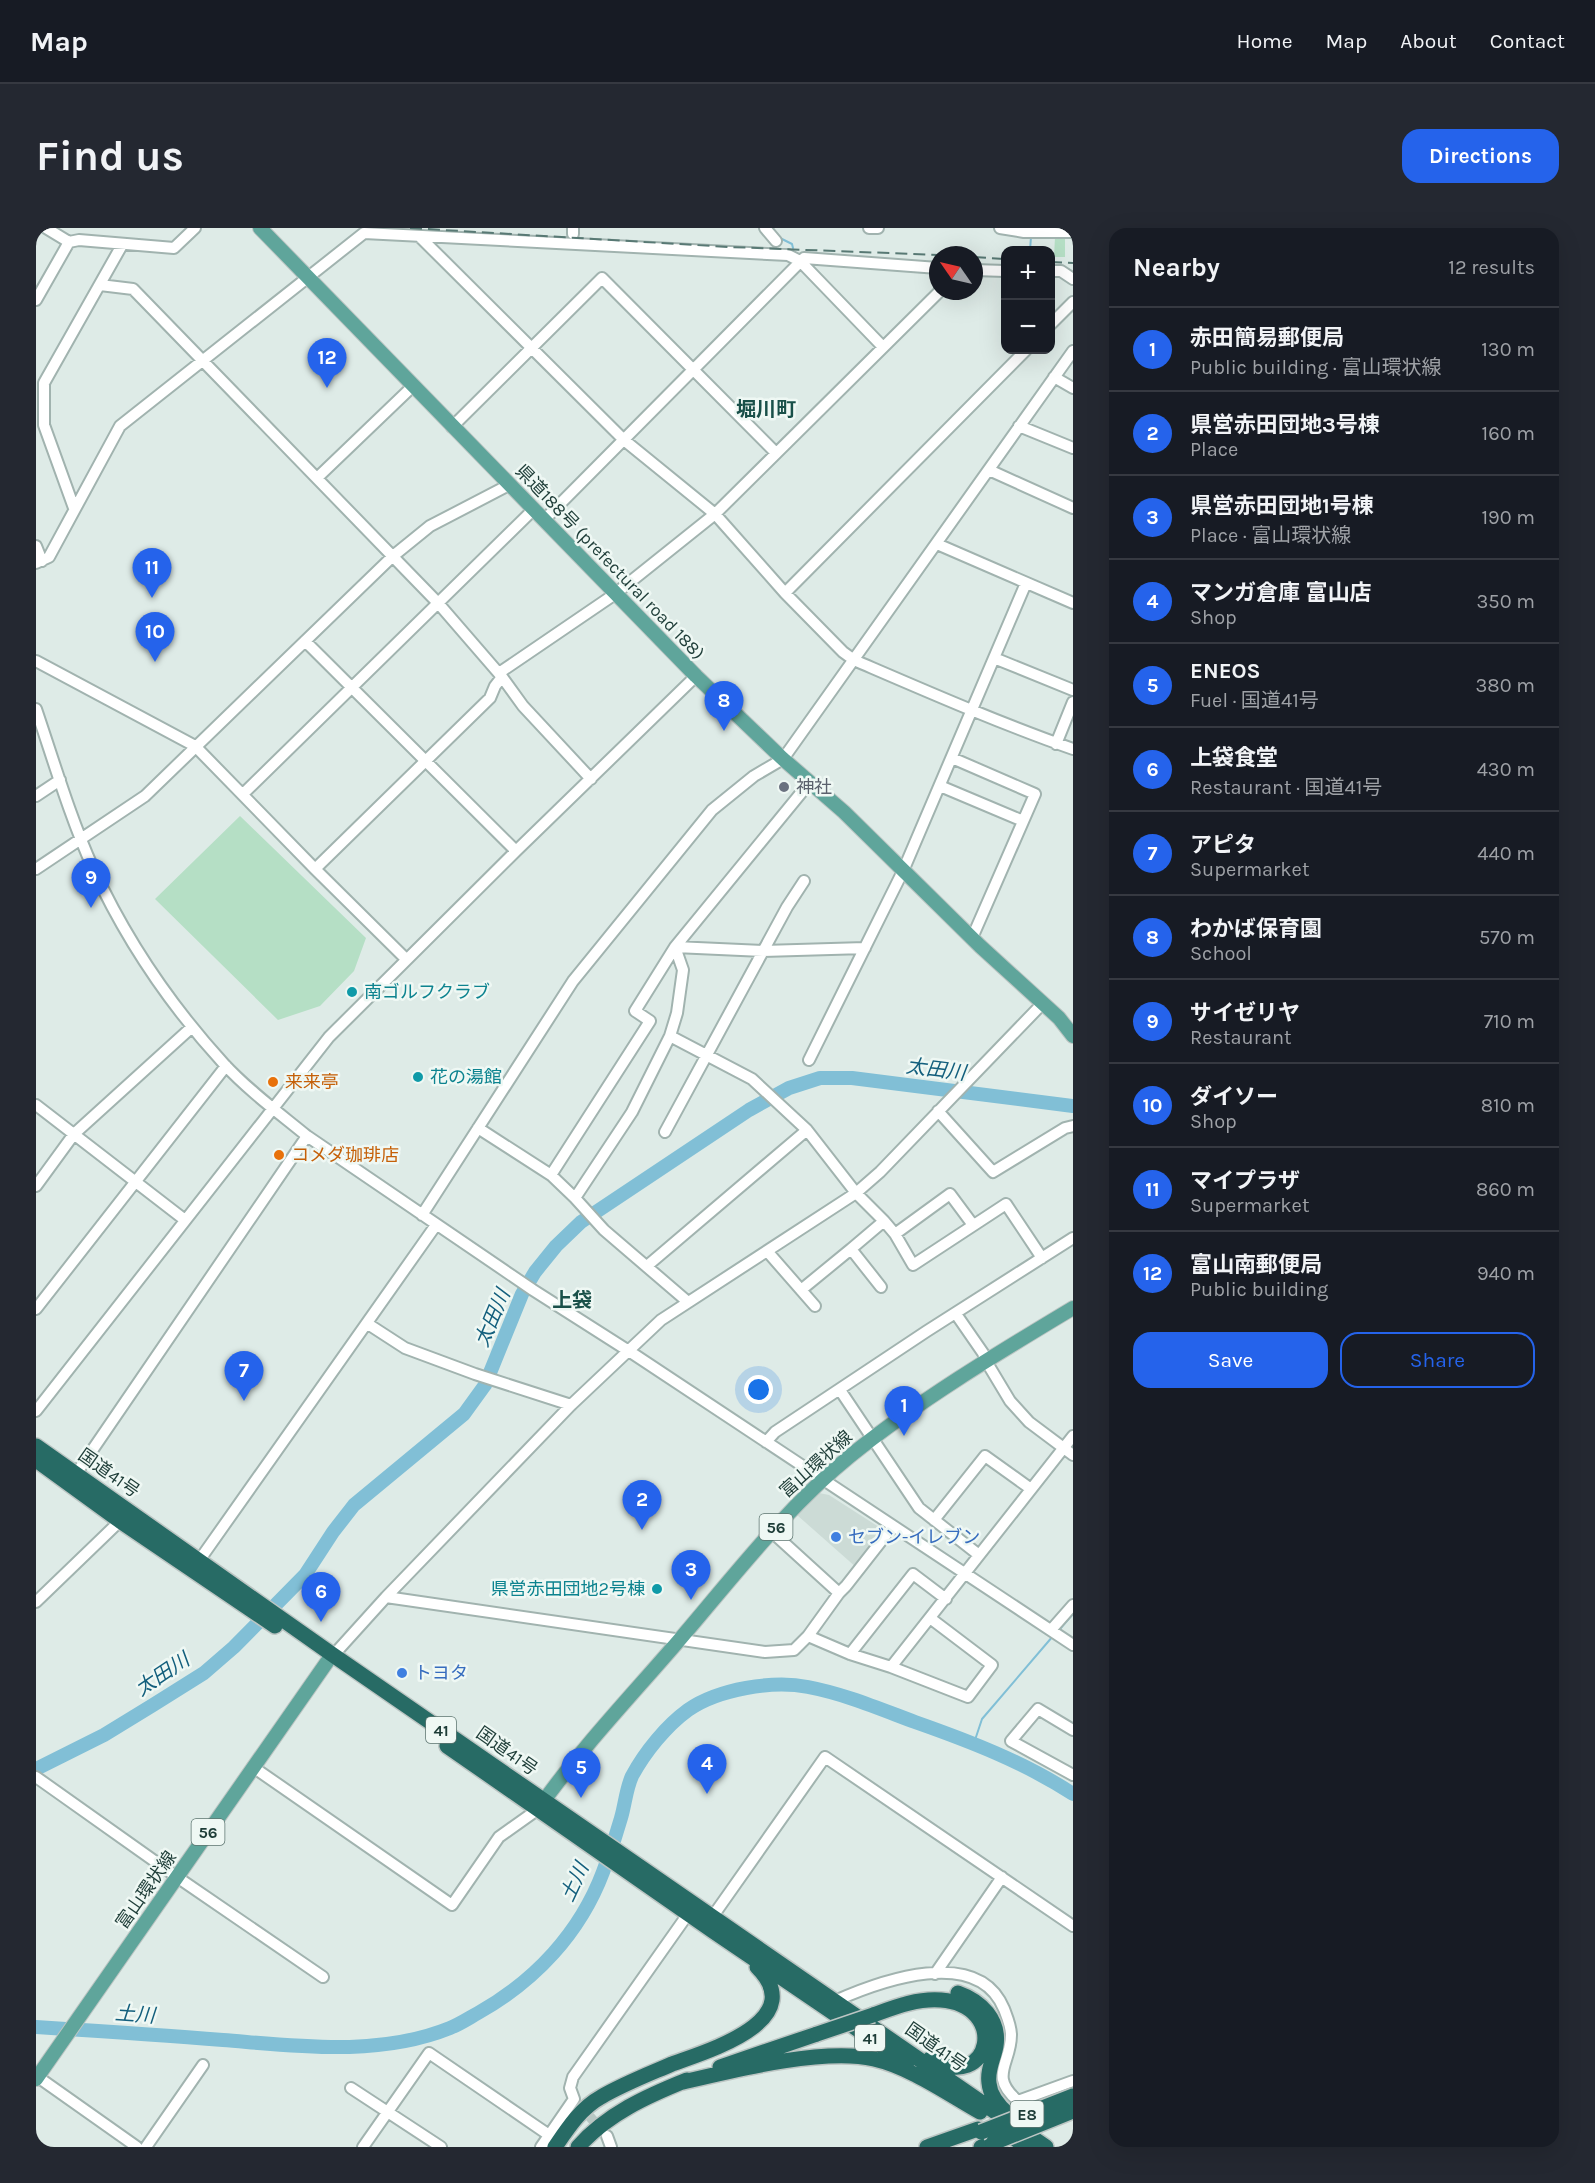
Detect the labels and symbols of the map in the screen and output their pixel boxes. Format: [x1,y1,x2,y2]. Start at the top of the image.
north arrow [929,246,983,300]
pin: 12 [308,338,346,388]
district label: 堀川町 [736,398,796,421]
street label: 県道188号 (prefectural road 188) [511,460,709,664]
pin: 11 [132,548,172,598]
pin: 10 [136,612,174,662]
pin: 8 [704,682,744,731]
place label: 神社 [796,776,832,798]
marker: 神社 [777,780,791,794]
pin: 9 [72,858,110,908]
place label: 南ゴルフクラブ [364,981,490,1003]
marker: 南ゴルフクラブ [345,985,359,999]
water label: 太田川 [905,1054,969,1085]
place label: 花の湯館 [430,1066,502,1088]
marker: 花の湯館 [411,1070,425,1084]
place label: 来来亭 [285,1071,339,1093]
marker: 来来亭 [266,1075,280,1089]
place label: コメダ珈琲店 [291,1144,399,1166]
marker: コメダ珈琲店 [272,1148,286,1162]
water label: 太田川 [470,1284,516,1350]
district label: 上袋 [552,1289,592,1312]
pin: 7 [224,1352,264,1401]
your location [744,1375,773,1404]
pin: 1 [884,1386,924,1436]
street label: 富山環状線 [775,1426,857,1502]
street label: 国道41号 [74,1444,144,1502]
pin: 2 [622,1480,662,1530]
road number: 56 [760,1514,792,1540]
place label: セブン-イレブン [848,1526,980,1548]
marker: セブン-イレブン [829,1530,843,1544]
pin: 3 [672,1550,710,1600]
pin: 6 [302,1572,340,1622]
place label: 県営赤田団地2号棟 [491,1578,645,1600]
marker: 県営赤田団地2号棟 [650,1582,664,1596]
water label: 太田川 [131,1647,195,1701]
place label: トヨタ [414,1662,468,1684]
marker: トヨタ [395,1666,409,1680]
road number: 41 [426,1717,456,1743]
street label: 国道41号 [472,1722,542,1780]
pin: 4 [688,1744,726,1794]
pin: 5 [562,1748,600,1798]
road number: 56 [192,1819,224,1845]
street label: 富山環状線 [111,1847,181,1933]
water label: 土川 [556,1857,594,1905]
water label: 土川 [114,2002,158,2028]
street label: 国道41号 [901,2018,971,2076]
road number: 41 [855,2025,885,2051]
road number: E8 [1010,2101,1044,2127]

